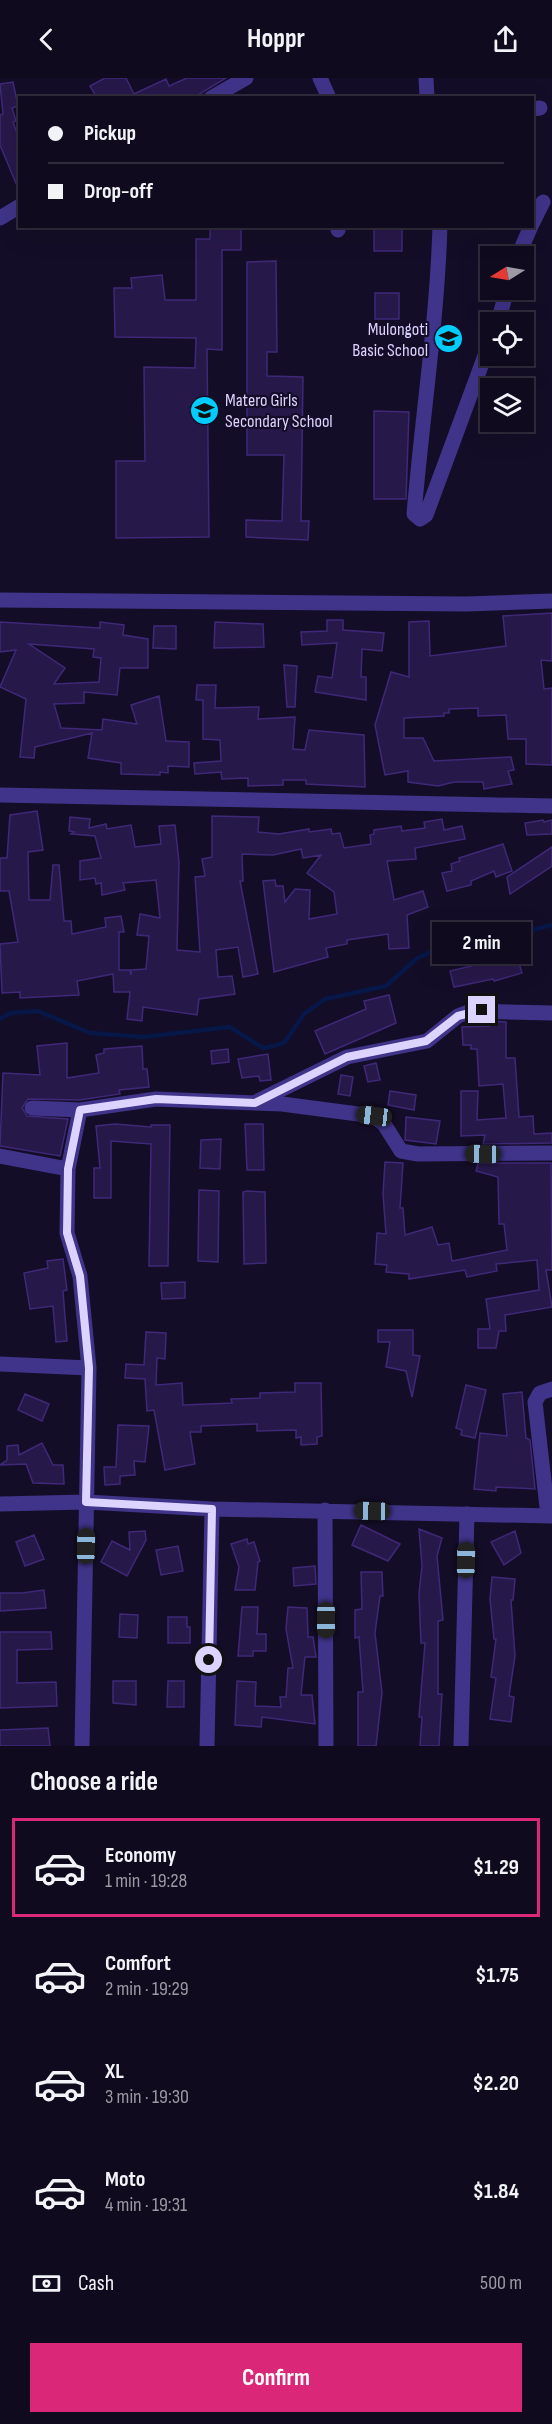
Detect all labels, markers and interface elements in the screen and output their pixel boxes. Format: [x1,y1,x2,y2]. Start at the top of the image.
icon: back [30,23,63,56]
text: Hoppr [247,23,305,55]
icon: share [489,23,522,56]
text: Pickup [84,120,136,147]
text: Drop-off [84,178,153,205]
north arrow [480,246,534,300]
map controls [480,246,534,432]
button: locate [480,312,534,366]
place label: Mulongoti Basic School [352,319,428,361]
school or university icon: Mulongoti Basic School [433,323,465,355]
button: layers [480,378,534,432]
place label: Matero Girls Secondary School [225,390,333,432]
school or university icon: Matero Girls Secondary School [188,394,220,426]
callout: 2 min [432,923,532,965]
text: 2 min [462,931,501,955]
route end [468,996,495,1023]
car [355,1105,393,1127]
car [465,1145,501,1163]
car [354,1502,390,1520]
car [77,1528,95,1564]
car [457,1542,475,1578]
car [317,1602,335,1638]
route start [195,1646,222,1673]
text: Choose a ride [30,1766,158,1798]
icon: car [33,1841,87,1895]
text: Economy [105,1842,176,1869]
text: $1.29 [473,1854,519,1881]
text: 1 min · 19:28 [105,1869,187,1893]
icon: car [33,1949,87,2003]
text: Comfort [105,1950,171,1977]
text: $1.75 [475,1962,519,1989]
text: 2 min · 19:29 [105,1977,189,2001]
icon: car [33,2057,87,2111]
text: XL [105,2058,124,2085]
text: $2.20 [473,2070,519,2097]
text: 3 min · 19:30 [105,2085,189,2109]
icon: car [33,2165,87,2219]
text: Moto [105,2166,145,2193]
text: $1.84 [473,2178,519,2205]
text: 4 min · 19:31 [105,2193,187,2217]
icon: cash [30,2267,63,2300]
text: Cash [78,2270,114,2297]
text: 500 m [480,2271,522,2295]
button: Confirm [30,2343,522,2412]

